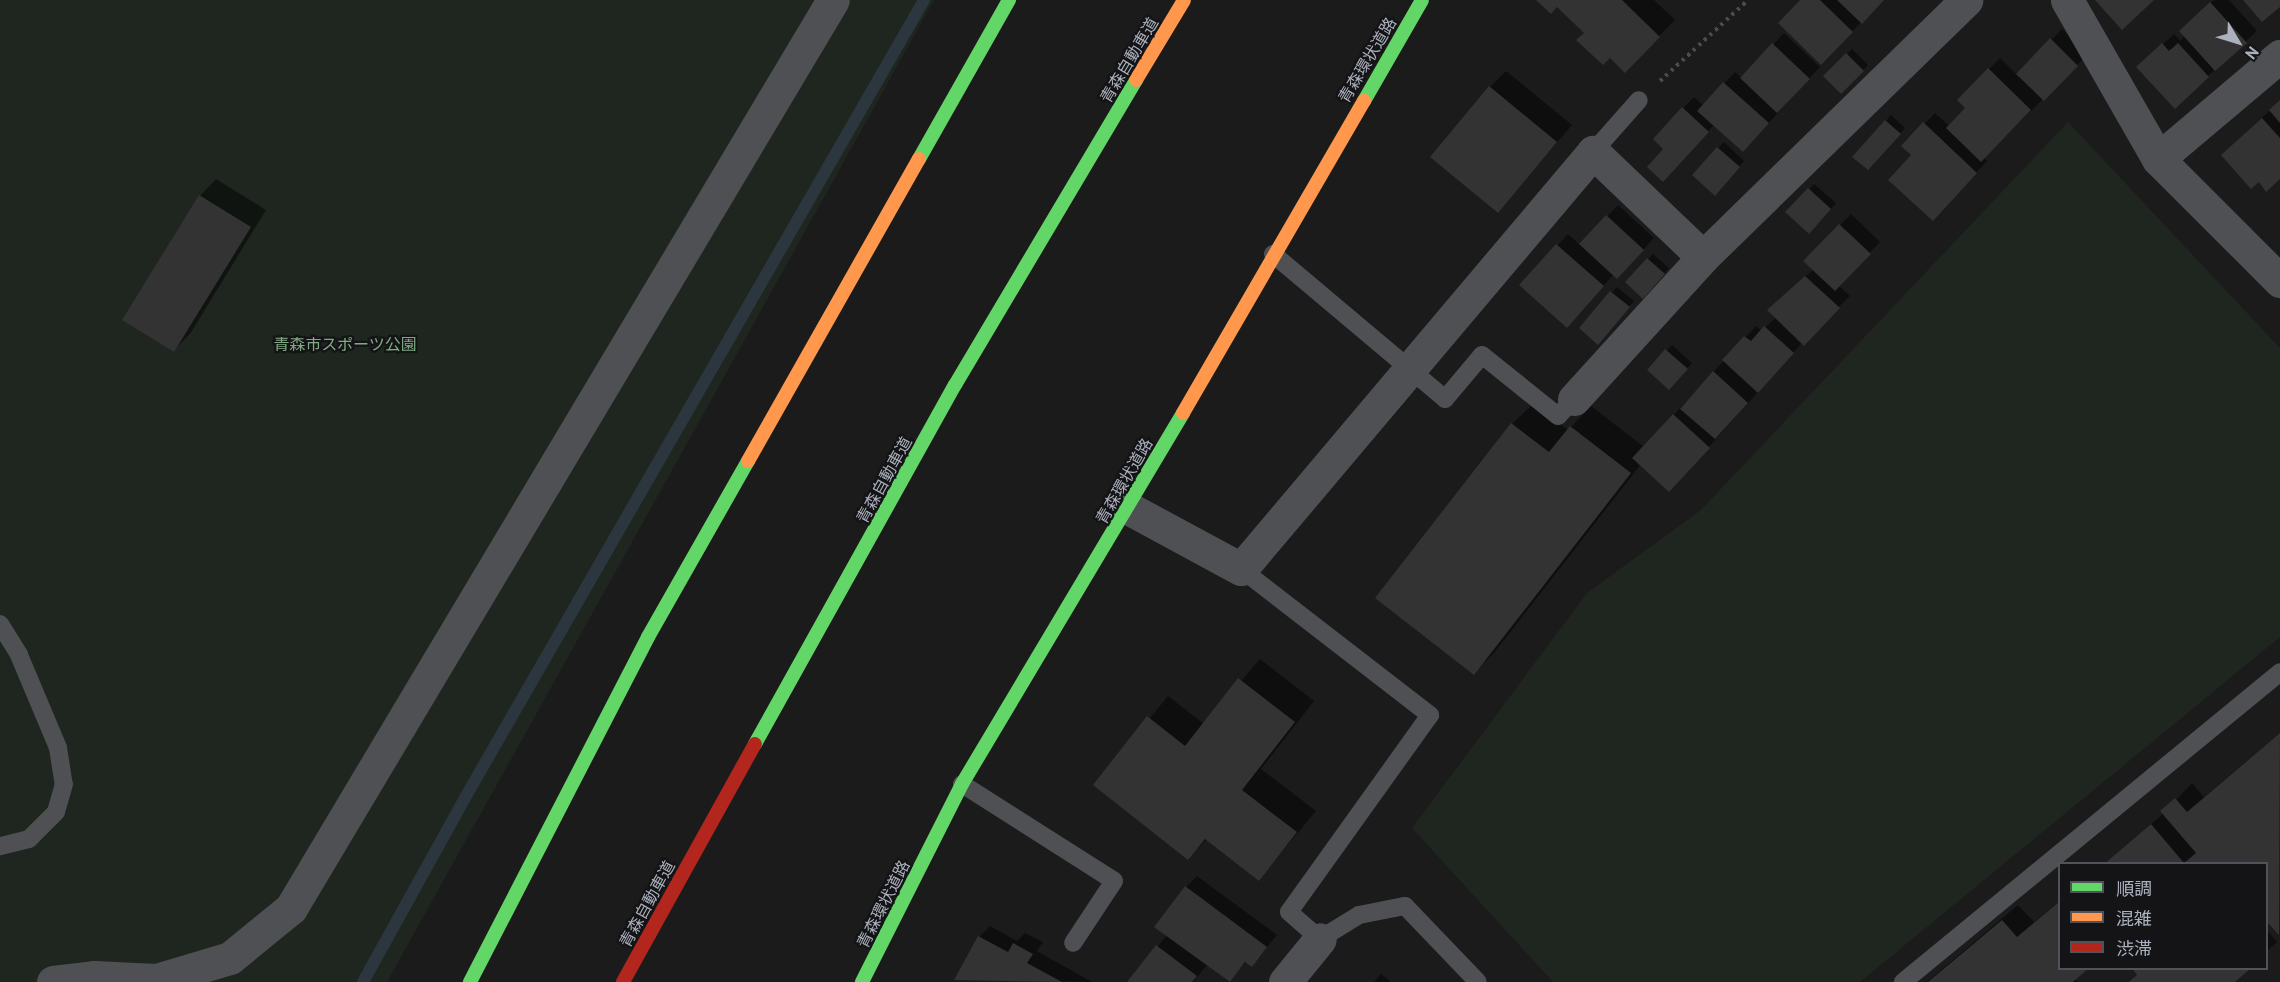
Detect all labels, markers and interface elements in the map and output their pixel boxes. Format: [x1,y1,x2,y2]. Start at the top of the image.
north arrow [2208,12,2268,72]
street label: 青森自動車道 [1096,14,1162,106]
street label: 青森環状道路 [1334,14,1400,106]
text: N [2241,43,2263,63]
park label: 青森市スポーツ公園 [273,334,417,354]
street label: 青森自動車道 [852,433,916,527]
street label: 青森環状道路 [1092,435,1156,527]
street label: 青森自動車道 [615,857,679,951]
street label: 青森環状道路 [853,857,913,951]
legend [2058,862,2268,970]
text: 順調 [2116,877,2152,900]
text: 混雑 [2116,907,2152,930]
text: 渋滞 [2116,937,2152,960]

